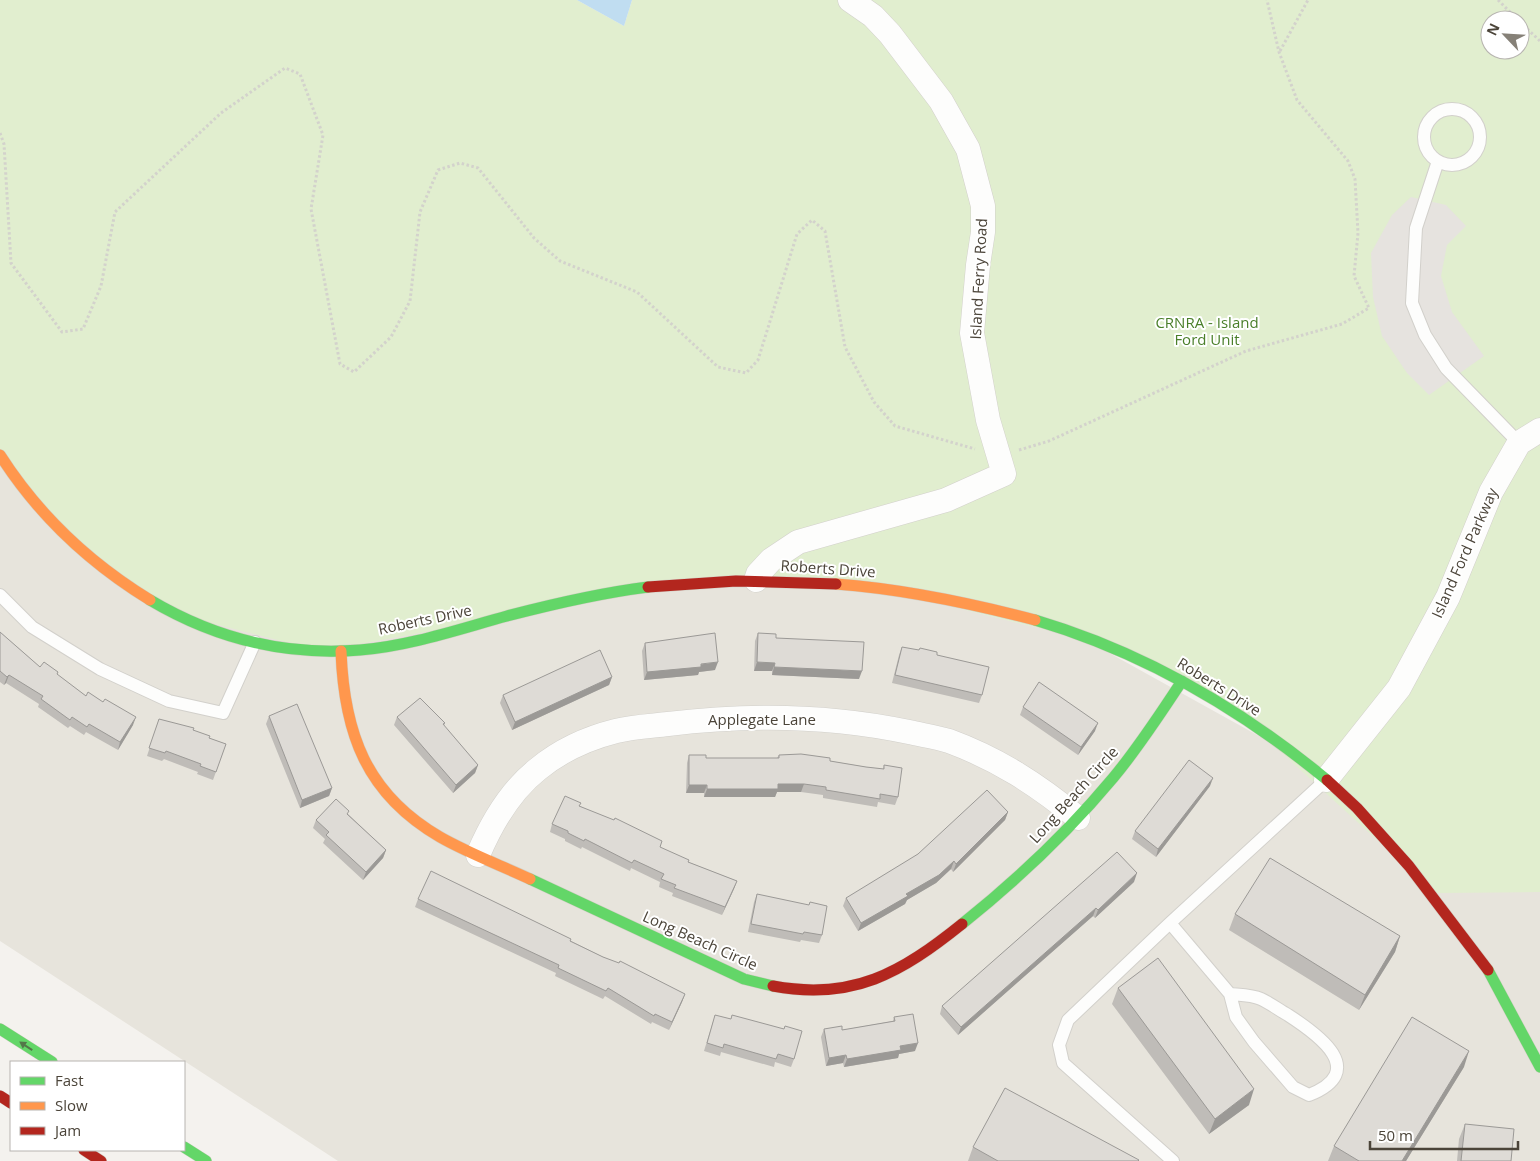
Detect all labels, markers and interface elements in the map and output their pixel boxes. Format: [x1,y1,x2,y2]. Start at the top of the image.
north arrow [1480,10,1530,60]
text: N [1482,20,1504,38]
street label: Island Ferry Road [965,218,991,340]
park label: CRNRA - Island Ford Unit [1155,312,1259,349]
street label: Island Ford Parkway [1426,484,1502,621]
street label: Roberts Drive [780,555,876,581]
street label: Roberts Drive [376,599,473,639]
street label: Roberts Drive [1174,652,1265,720]
street label: Applegate Lane [708,709,816,729]
street label: Long Beach Circle [1024,742,1122,847]
street label: Long Beach Circle [640,906,761,974]
one-way arrow [19,1041,33,1050]
legend [10,1061,185,1151]
text: Fast [55,1070,84,1090]
text: Slow [55,1095,88,1115]
scale bar [1370,1118,1518,1150]
text: Jam [53,1120,81,1140]
text: 50 m [1378,1125,1413,1145]

